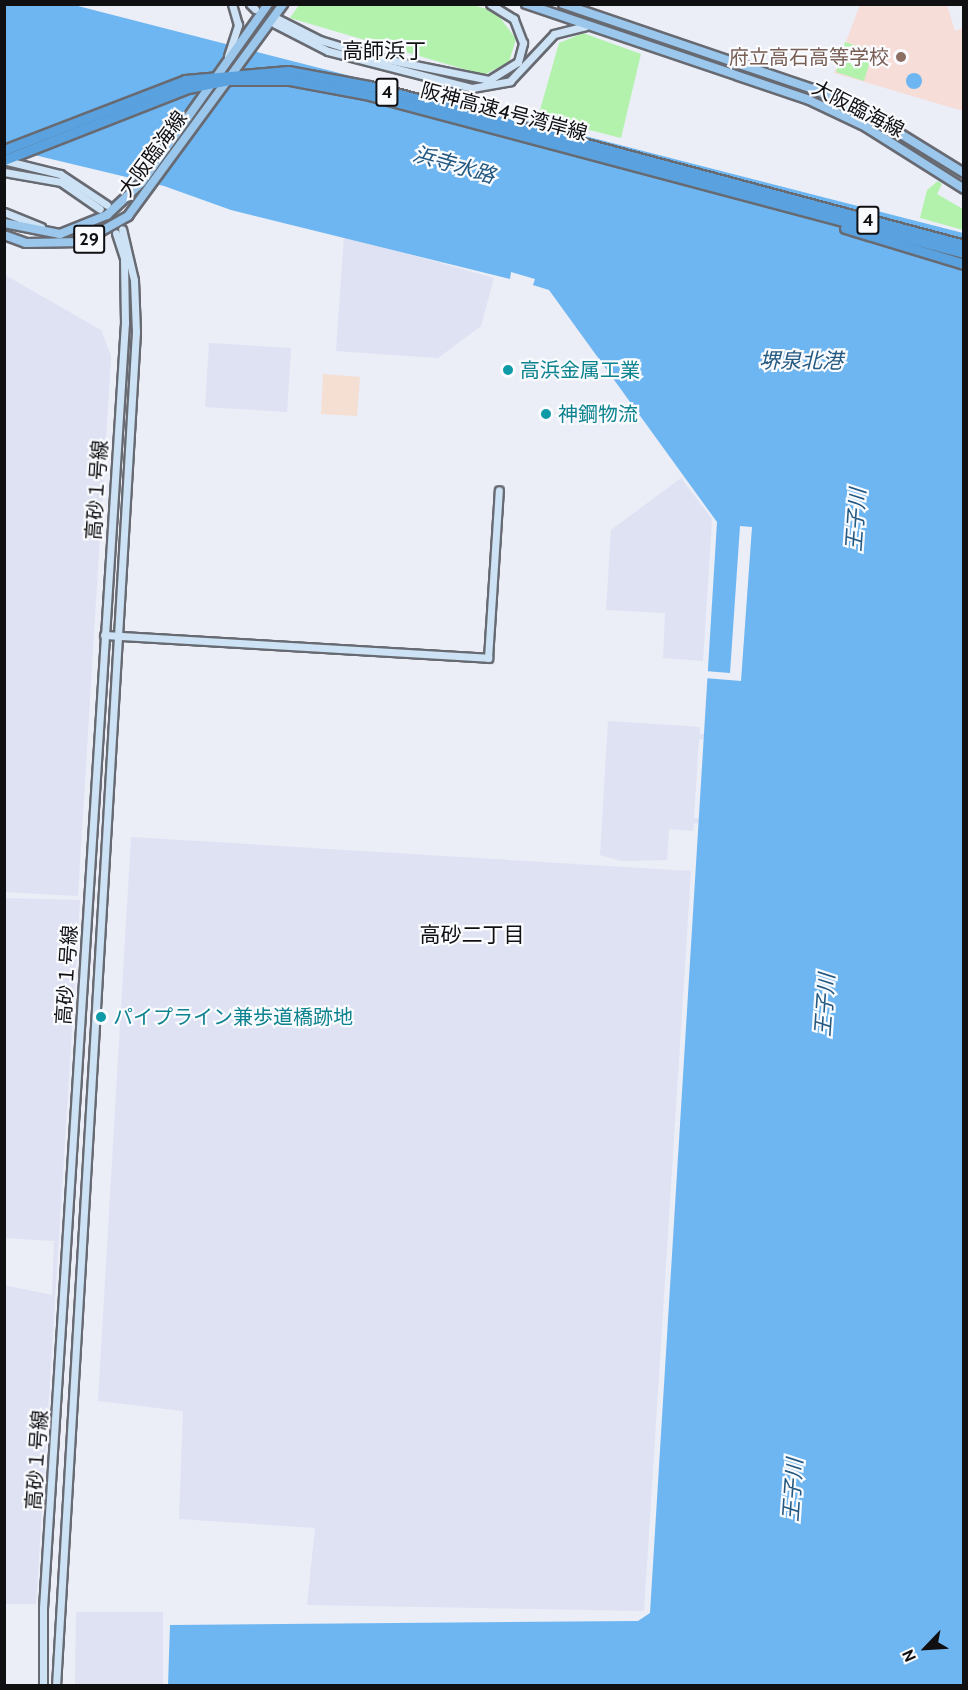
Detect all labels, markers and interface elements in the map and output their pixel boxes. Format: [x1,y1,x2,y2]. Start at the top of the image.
district label: 高師浜丁 [342,38,426,64]
place label: 府立高石高等学校 [729,45,889,69]
marker: 府立高石高等学校 [894,50,908,64]
street label: 大阪臨海線 [808,76,908,142]
road number: 4 [375,77,399,107]
street label: 阪神高速4号湾岸線 [418,78,590,146]
street label: 大阪臨海線 [114,106,192,202]
water label: 浜寺水路 [410,141,498,189]
road number: 4 [856,205,880,235]
road number: 29 [72,224,106,254]
water label: 堺泉北港 [759,348,843,374]
place label: 高浜金属工業 [520,358,640,382]
marker: 高浜金属工業 [501,363,515,377]
place label: 神鋼物流 [558,402,638,426]
marker: 神鋼物流 [539,407,553,421]
street label: 高砂１号線 [82,439,112,541]
water label: 王子川 [841,488,871,552]
district label: 高砂二丁目 [420,922,524,948]
street label: 高砂１号線 [52,924,82,1026]
water label: 王子川 [810,973,840,1037]
place label: パイプライン兼歩道橋跡地 [113,1005,353,1029]
marker: パイプライン兼歩道橋跡地 [94,1010,108,1024]
street label: 高砂１号線 [22,1409,52,1511]
water label: 王子川 [778,1458,808,1522]
north arrow [896,1618,956,1678]
text: N [898,1647,920,1665]

